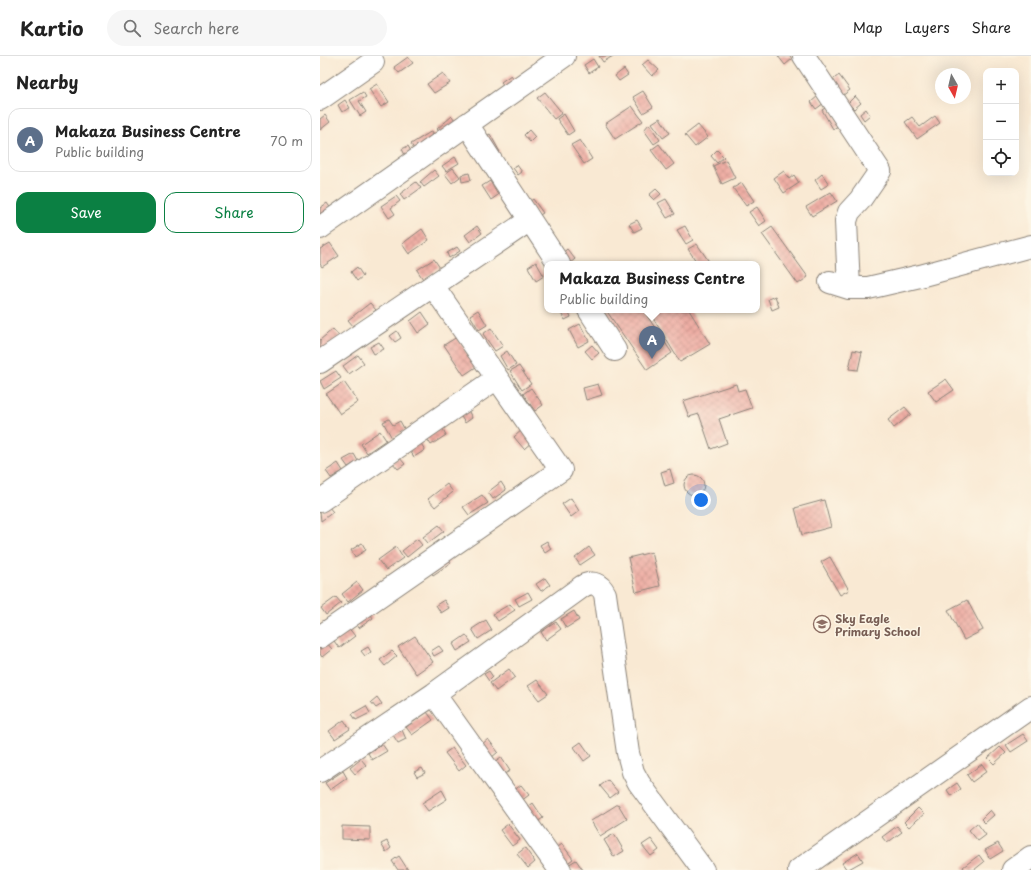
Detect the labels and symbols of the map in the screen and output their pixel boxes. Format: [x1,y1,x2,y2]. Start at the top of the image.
north arrow [935,68,971,104]
pin: A [639,326,665,359]
your location [691,490,711,510]
place label: Sky Eagle Primary School [835,610,920,640]
school or university icon: Sky Eagle Primary School [812,614,832,634]

